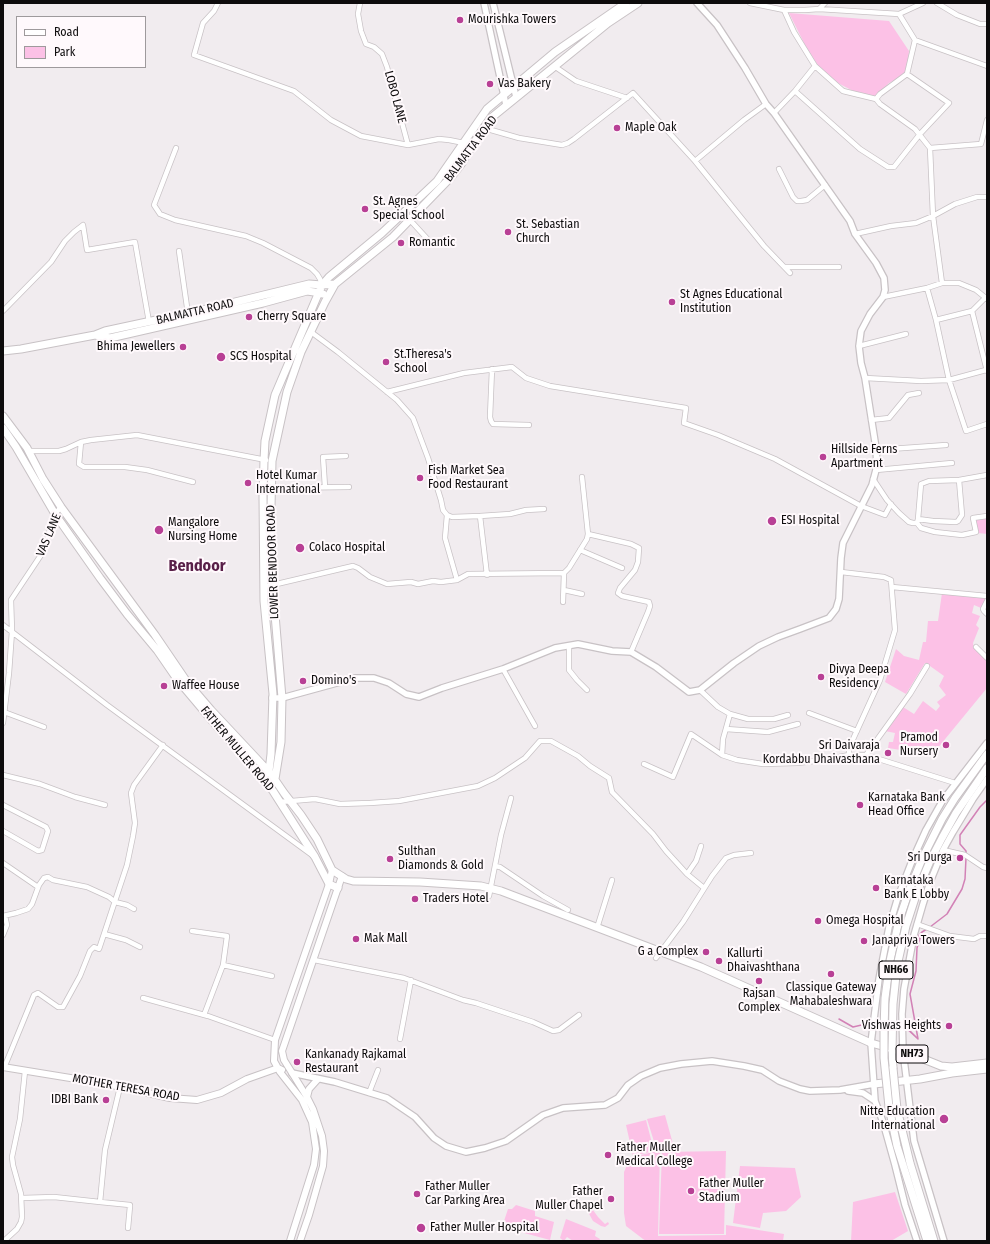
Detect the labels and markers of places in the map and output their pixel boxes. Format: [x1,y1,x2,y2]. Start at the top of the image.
place label: Mourishka Towers [468,13,556,27]
marker: Mourishka Towers [455,15,465,25]
place label: Vas Bakery [498,77,551,91]
marker: Vas Bakery [485,79,495,89]
place label: Maple Oak [625,121,677,135]
marker: Maple Oak [612,123,622,133]
place label: St. Agnes Special School [373,195,444,223]
marker: St. Agnes Special School [360,204,370,214]
place label: St. Sebastian Church [516,218,580,246]
marker: St. Sebastian Church [503,227,513,237]
place label: Romantic [409,236,455,250]
marker: Romantic [396,238,406,248]
place label: St Agnes Educational Institution [680,288,782,316]
marker: St Agnes Educational Institution [667,297,677,307]
place label: Cherry Square [257,310,326,324]
marker: Cherry Square [244,312,254,322]
place label: Bhima Jewellers [97,340,175,354]
marker: Bhima Jewellers [178,342,188,352]
place label: St.Theresa's School [394,348,452,376]
place label: SCS Hospital [230,350,292,364]
marker: SCS Hospital [215,351,227,363]
marker: St.Theresa's School [381,357,391,367]
place label: Hillside Ferns Apartment [831,443,897,471]
marker: Hillside Ferns Apartment [818,452,828,462]
place label: Fish Market Sea Food Restaurant [428,464,508,492]
place label: Hotel Kumar International [256,469,320,497]
marker: Fish Market Sea Food Restaurant [415,473,425,483]
marker: Hotel Kumar International [243,478,253,488]
place label: ESI Hospital [781,514,839,528]
marker: ESI Hospital [766,515,778,527]
place label: Mangalore Nursing Home [168,516,237,544]
marker: Mangalore Nursing Home [153,524,165,536]
place label: Colaco Hospital [309,541,385,555]
marker: Colaco Hospital [294,542,306,554]
place label: Divya Deepa Residency [829,663,889,691]
marker: Divya Deepa Residency [816,672,826,682]
place label: Domino's [311,674,356,688]
marker: Domino's [298,676,308,686]
place label: Waffee House [172,679,239,693]
marker: Waffee House [159,681,169,691]
place label: Pramod Nursery [900,731,938,759]
place label: Sri Daivaraja Kordabbu Dhaivasthana [763,739,880,767]
marker: Pramod Nursery [941,740,951,750]
marker: Sri Daivaraja Kordabbu Dhaivasthana [883,748,893,758]
place label: Karnataka Bank Head Office [868,791,945,819]
marker: Karnataka Bank Head Office [855,800,865,810]
place label: Sulthan Diamonds & Gold [398,845,484,873]
place label: Sri Durga [907,851,952,865]
marker: Sri Durga [955,853,965,863]
marker: Sulthan Diamonds & Gold [385,854,395,864]
place label: Karnataka Bank E Lobby [884,874,949,902]
marker: Karnataka Bank E Lobby [871,883,881,893]
place label: Traders Hotel [423,892,489,906]
marker: Traders Hotel [410,894,420,904]
place label: Omega Hospital [826,914,904,928]
marker: Omega Hospital [813,916,823,926]
place label: Mak Mall [364,932,407,946]
marker: Mak Mall [351,934,361,944]
place label: Janapriya Towers [872,934,955,948]
marker: Janapriya Towers [859,936,869,946]
place label: G a Complex [638,945,698,959]
marker: G a Complex [701,947,711,957]
place label: Kallurti Dhaivashthana [727,947,800,975]
marker: Kallurti Dhaivashthana [714,956,724,966]
marker: Classique Gateway Mahabaleshwara [826,969,836,979]
marker: Rajsan Complex [754,976,764,986]
place label: Classique Gateway Mahabaleshwara [786,981,876,1009]
place label: Rajsan Complex [738,987,780,1015]
place label: Vishwas Heights [862,1019,941,1033]
marker: Vishwas Heights [944,1021,954,1031]
place label: Kankanady Rajkamal Restaurant [305,1048,406,1076]
marker: Kankanady Rajkamal Restaurant [292,1057,302,1067]
place label: IDBI Bank [51,1093,98,1107]
marker: IDBI Bank [101,1095,111,1105]
place label: Nitte Education International [860,1105,935,1133]
marker: Nitte Education International [938,1113,950,1125]
place label: Father Muller Medical College [616,1141,692,1169]
marker: Father Muller Medical College [603,1150,613,1160]
place label: Father Muller Stadium [699,1177,764,1205]
place label: Father Muller Car Parking Area [425,1180,505,1208]
place label: Father Muller Chapel [535,1185,603,1213]
marker: Father Muller Stadium [686,1186,696,1196]
marker: Father Muller Car Parking Area [412,1189,422,1199]
marker: Father Muller Chapel [606,1194,616,1204]
place label: Father Muller Hospital [430,1221,539,1235]
marker: Father Muller Hospital [415,1222,427,1234]

